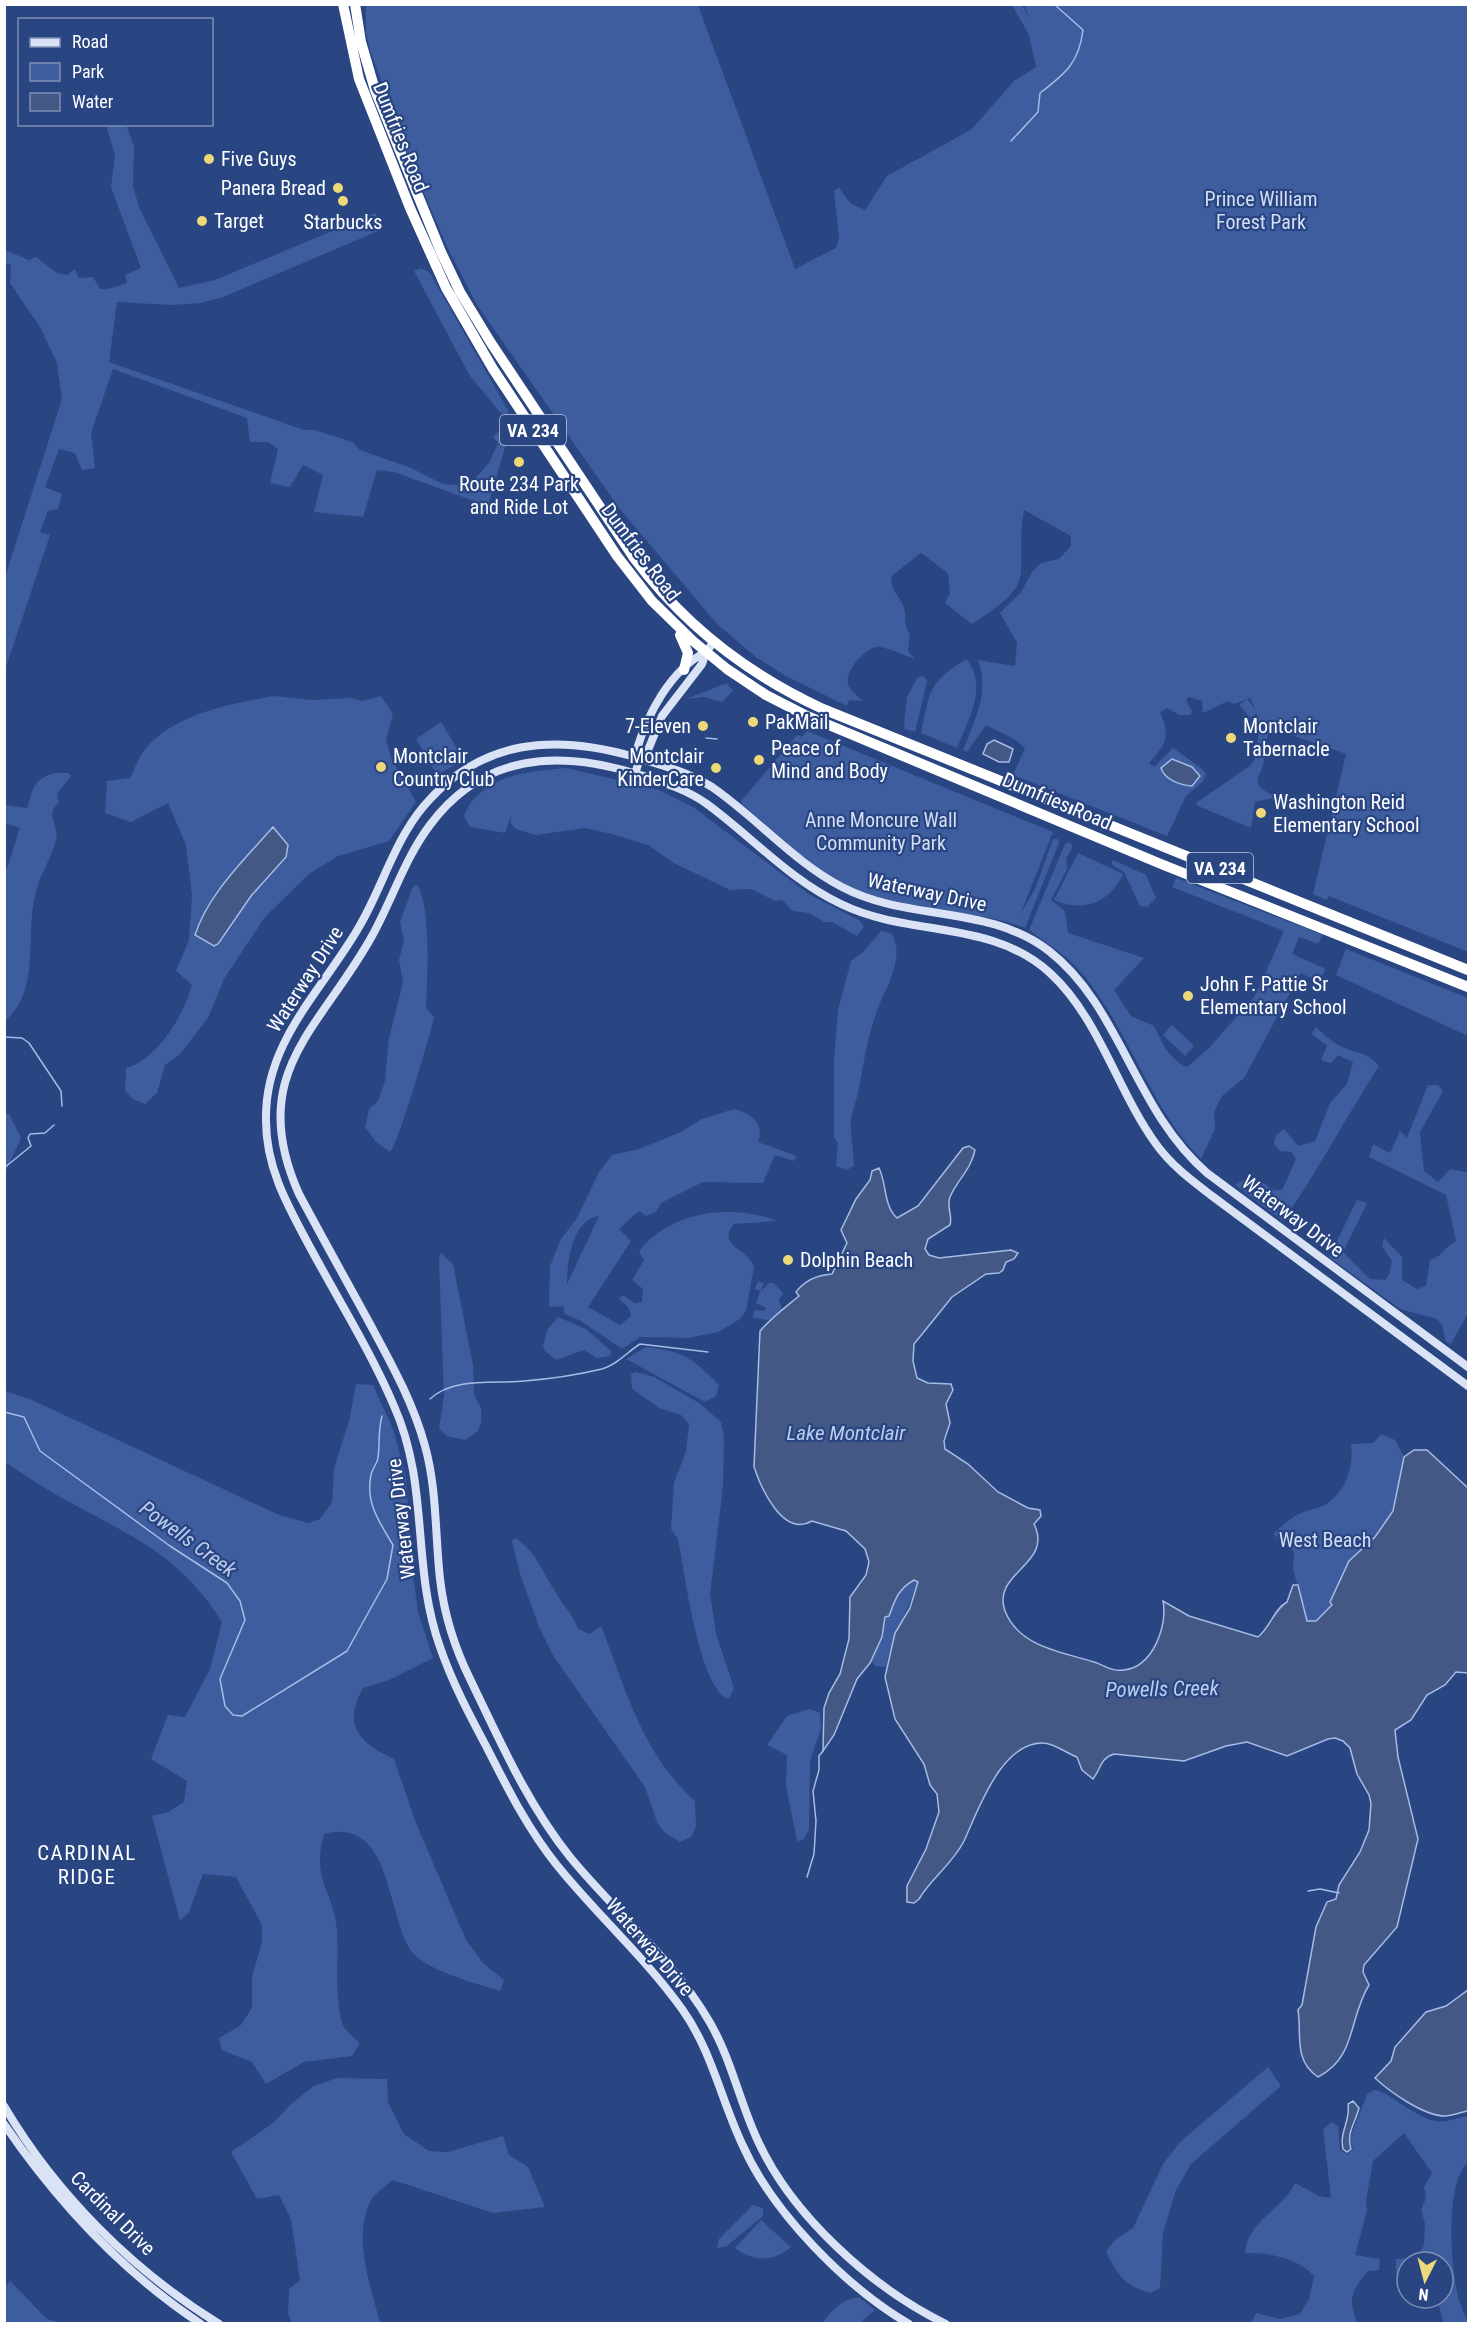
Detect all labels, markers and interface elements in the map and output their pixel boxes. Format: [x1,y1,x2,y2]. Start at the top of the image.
legend [18,18,213,126]
text: Road [72,31,108,52]
text: Park [72,61,104,82]
street label: Dumfries Road [368,79,434,195]
text: Water [72,91,114,112]
place label: Five Guys [221,147,297,171]
marker: Five Guys [202,152,216,166]
place label: Panera Bread [221,176,326,200]
marker: Panera Bread [331,181,345,195]
park label: Prince William Forest Park [1205,187,1317,234]
marker: Starbucks [336,194,350,208]
place label: Target [214,209,264,233]
place label: Starbucks [304,210,382,234]
marker: Target [195,214,209,228]
road number: VA 234 [500,415,566,445]
marker: Route 234 Park and Ride Lot [512,455,526,469]
place label: Route 234 Park and Ride Lot [459,472,579,519]
street label: Dumfries Road [596,498,686,606]
place label: PakMail [765,710,828,734]
place label: 7-Eleven [625,714,691,738]
place label: Montclair Tabernacle [1243,714,1330,761]
marker: PakMail [746,715,760,729]
marker: 7-Eleven [696,719,710,733]
marker: Montclair Tabernacle [1224,731,1238,745]
place label: Peace of Mind and Body [771,736,888,783]
place label: Montclair Country Club [393,744,494,791]
place label: Montclair KinderCare [617,744,704,791]
marker: Peace of Mind and Body [752,753,766,767]
marker: Montclair Country Club [374,760,388,774]
marker: Montclair KinderCare [709,761,723,775]
street label: Dumfries Road [999,767,1115,835]
place label: Washington Reid Elementary School [1273,790,1420,837]
marker: Washington Reid Elementary School [1254,806,1268,820]
park label: Anne Moncure Wall Community Park [805,808,957,855]
road number: VA 234 [1187,853,1253,883]
street label: Waterway Drive [865,868,989,916]
street label: Waterway Drive [262,922,348,1036]
place label: John F. Pattie Sr Elementary School [1200,972,1347,1019]
marker: John F. Pattie Sr Elementary School [1181,989,1195,1003]
street label: Waterway Drive [1237,1170,1349,1262]
place label: Dolphin Beach [800,1248,913,1272]
marker: Dolphin Beach [781,1253,795,1267]
water label: Lake Montclair [787,1421,906,1445]
street label: Waterway Drive [382,1457,420,1581]
water label: Powells Creek [135,1496,242,1583]
park label: West Beach [1279,1528,1371,1552]
water label: Powells Creek [1105,1676,1220,1702]
district label: CARDINAL RIDGE [37,1841,137,1889]
street label: Waterway Drive [601,1893,699,2001]
street label: Cardinal Drive [66,2166,160,2260]
north arrow [1395,2250,1455,2310]
text: N [1418,2284,1429,2304]

